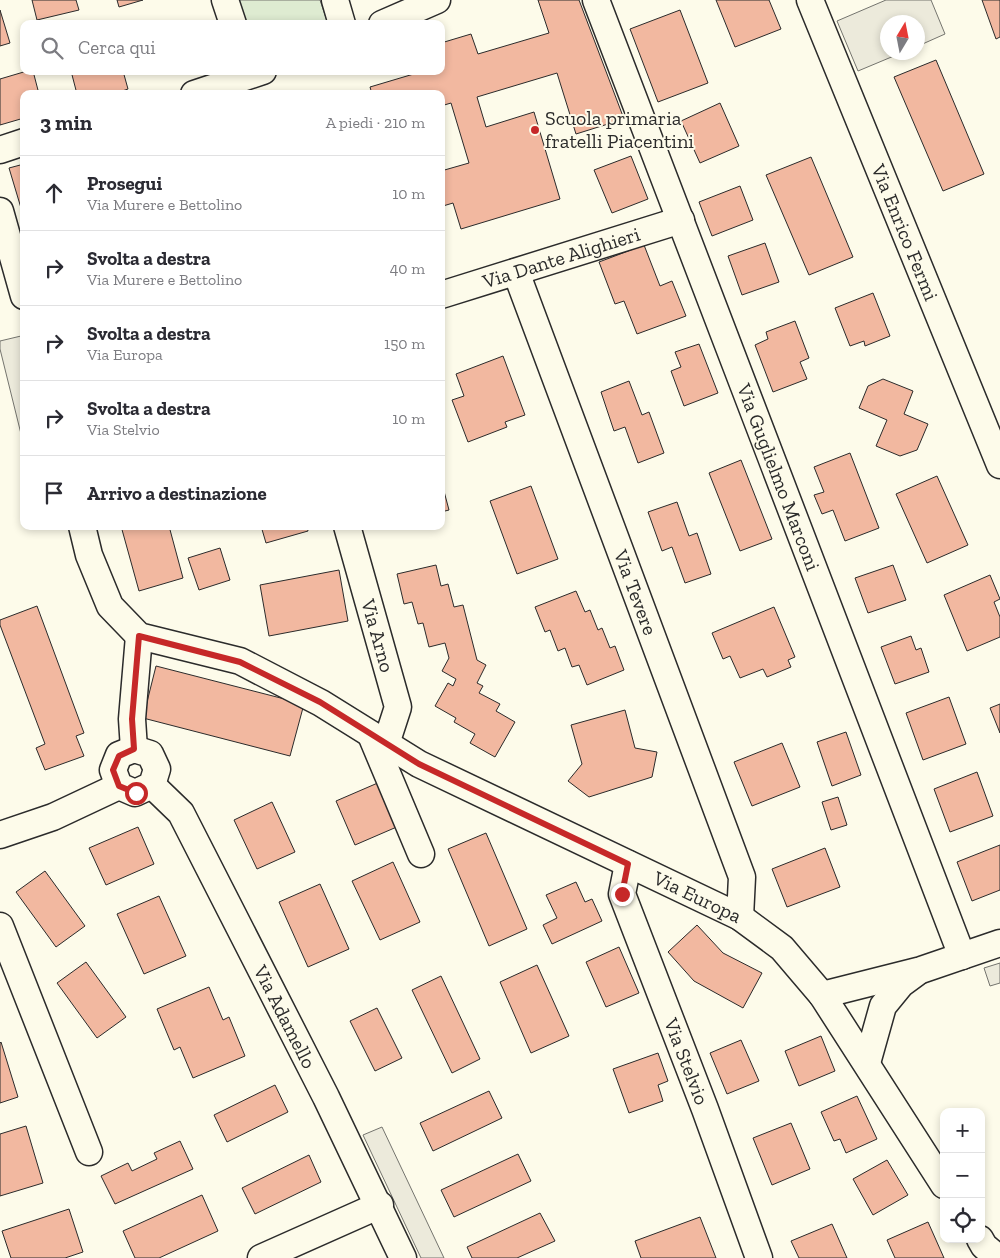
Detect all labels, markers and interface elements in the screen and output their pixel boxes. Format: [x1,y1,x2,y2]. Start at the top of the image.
north arrow [880,15,925,60]
search box [20,20,445,75]
icon: search [38,34,66,62]
text: Cerca qui [78,36,156,59]
place label: Scuola primaria fratelli Piacentini [545,106,694,153]
text: 3 min [40,110,92,135]
text: A piedi · 210 m [326,113,425,132]
marker: Scuola primaria fratelli Piacentini [529,124,541,136]
street label: Via Enrico Fermi [866,160,944,304]
text: Prosegui [87,172,162,195]
icon: ahead [40,179,68,207]
text: 10 m [392,184,425,203]
text: Via Murere e Bettolino [87,195,242,214]
street label: Via Dante Alighieri [479,221,643,294]
text: Svolta a destra [87,247,211,270]
icon: right [40,254,68,282]
text: 40 m [390,259,425,278]
text: Via Murere e Bettolino [87,270,242,289]
text: Svolta a destra [87,322,211,345]
icon: right [40,329,68,357]
text: 150 m [384,334,425,353]
text: Via Europa [87,345,163,364]
street label: Via Guglielmo Marconi [732,379,825,574]
text: Svolta a destra [87,397,211,420]
icon: right [40,404,68,432]
text: 10 m [392,409,425,428]
text: Via Stelvio [87,420,160,439]
icon: arrive [40,479,68,507]
text: Arrivo a destinazione [87,482,267,505]
street label: Via Tevere [608,545,663,638]
street label: Via Arno [356,595,400,675]
route start [125,782,148,805]
street label: Via Europa [649,865,746,928]
route end [611,883,634,906]
street label: Via Adamello [248,960,321,1072]
street label: Via Stelvio [659,1014,714,1108]
map controls [940,1108,985,1243]
button: + [940,1108,985,1153]
button: − [940,1153,985,1198]
button: locate [940,1198,985,1243]

